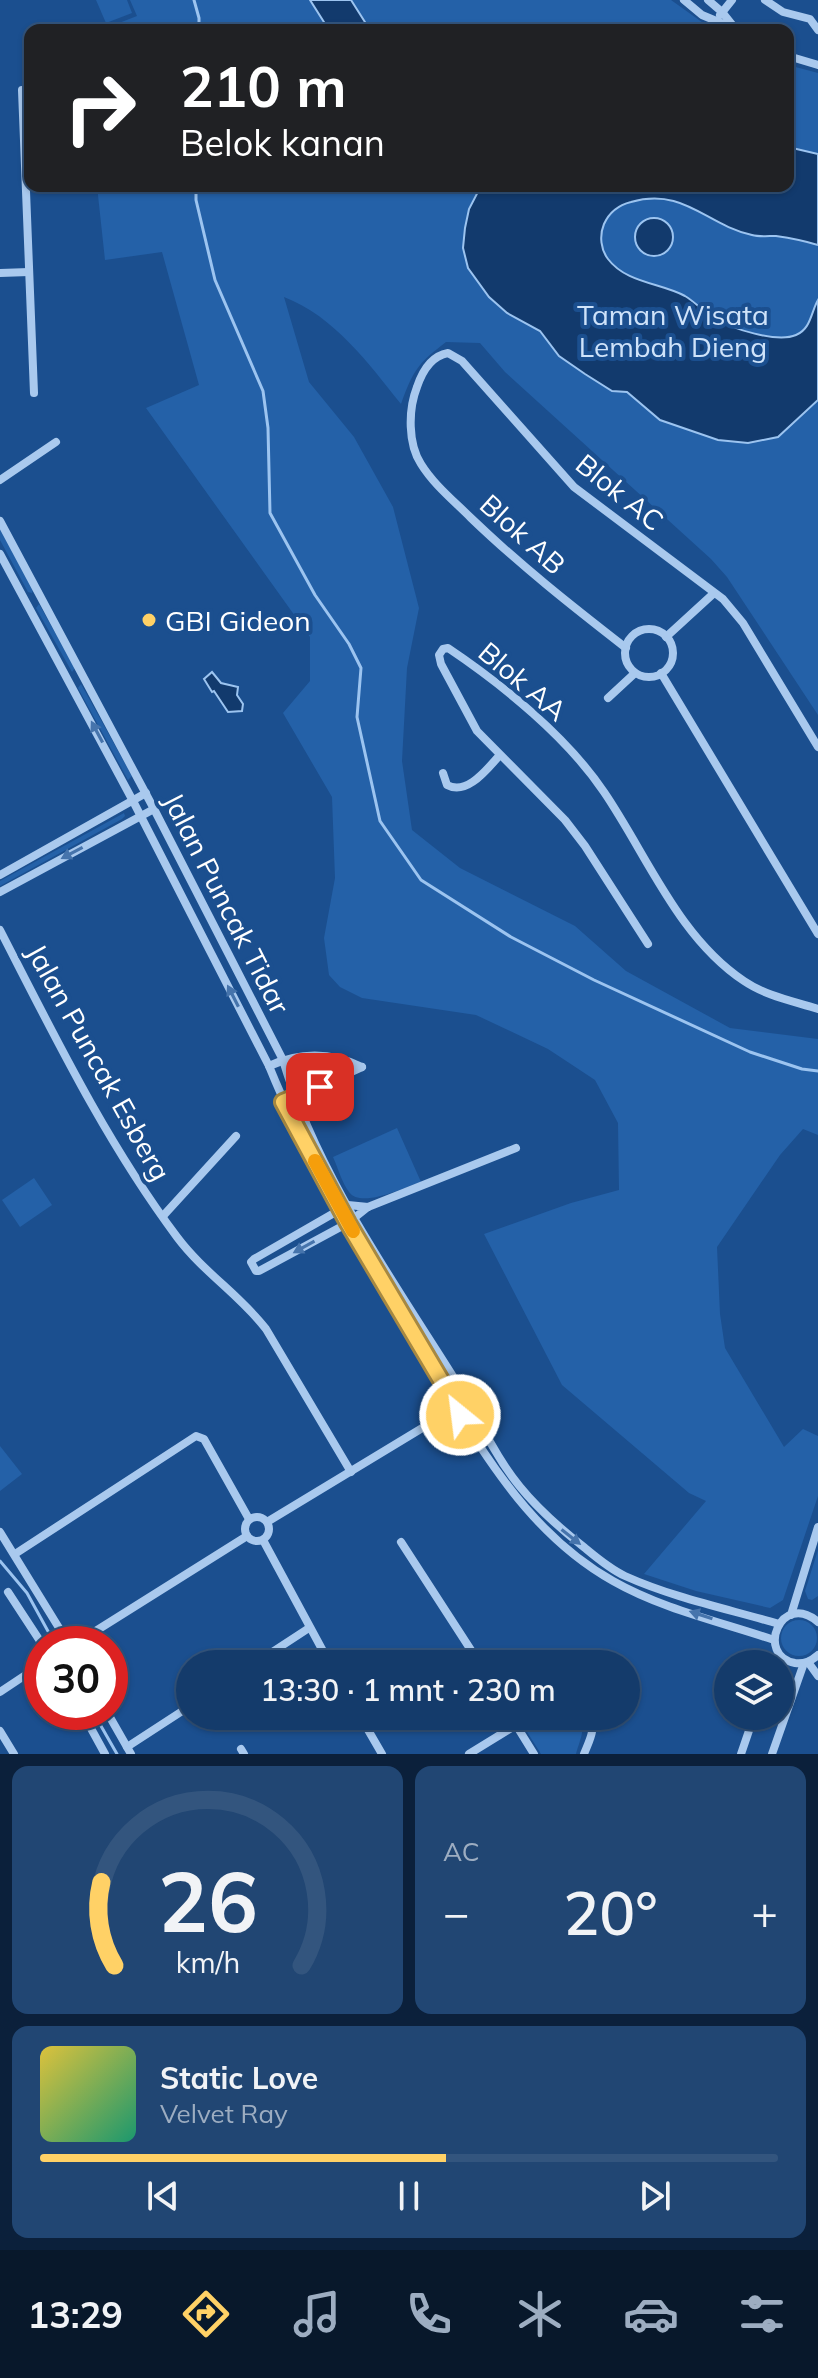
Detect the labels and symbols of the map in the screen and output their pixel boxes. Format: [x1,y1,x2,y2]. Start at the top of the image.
park label: Taman Wisata Lembah Dieng [577,297,769,364]
street label: Blok AC [569,446,671,538]
street label: Blok AB [473,487,573,581]
place label: GBI Gideon [165,603,311,638]
marker: GBI Gideon [140,611,158,629]
street label: Blok AA [472,634,575,728]
one-way arrow [90,721,103,744]
street label: Jalan Puncak Tidar [156,787,298,1020]
one-way arrow [61,846,83,860]
street label: Jalan Puncak Esberg [19,938,179,1186]
one-way arrow [226,985,240,1008]
pin [286,1053,354,1121]
one-way arrow [292,1240,315,1254]
position arrow [418,1373,502,1457]
one-way arrow [561,1529,581,1545]
one-way arrow [688,1608,712,1621]
speed limit sign: 30 [24,1626,128,1730]

